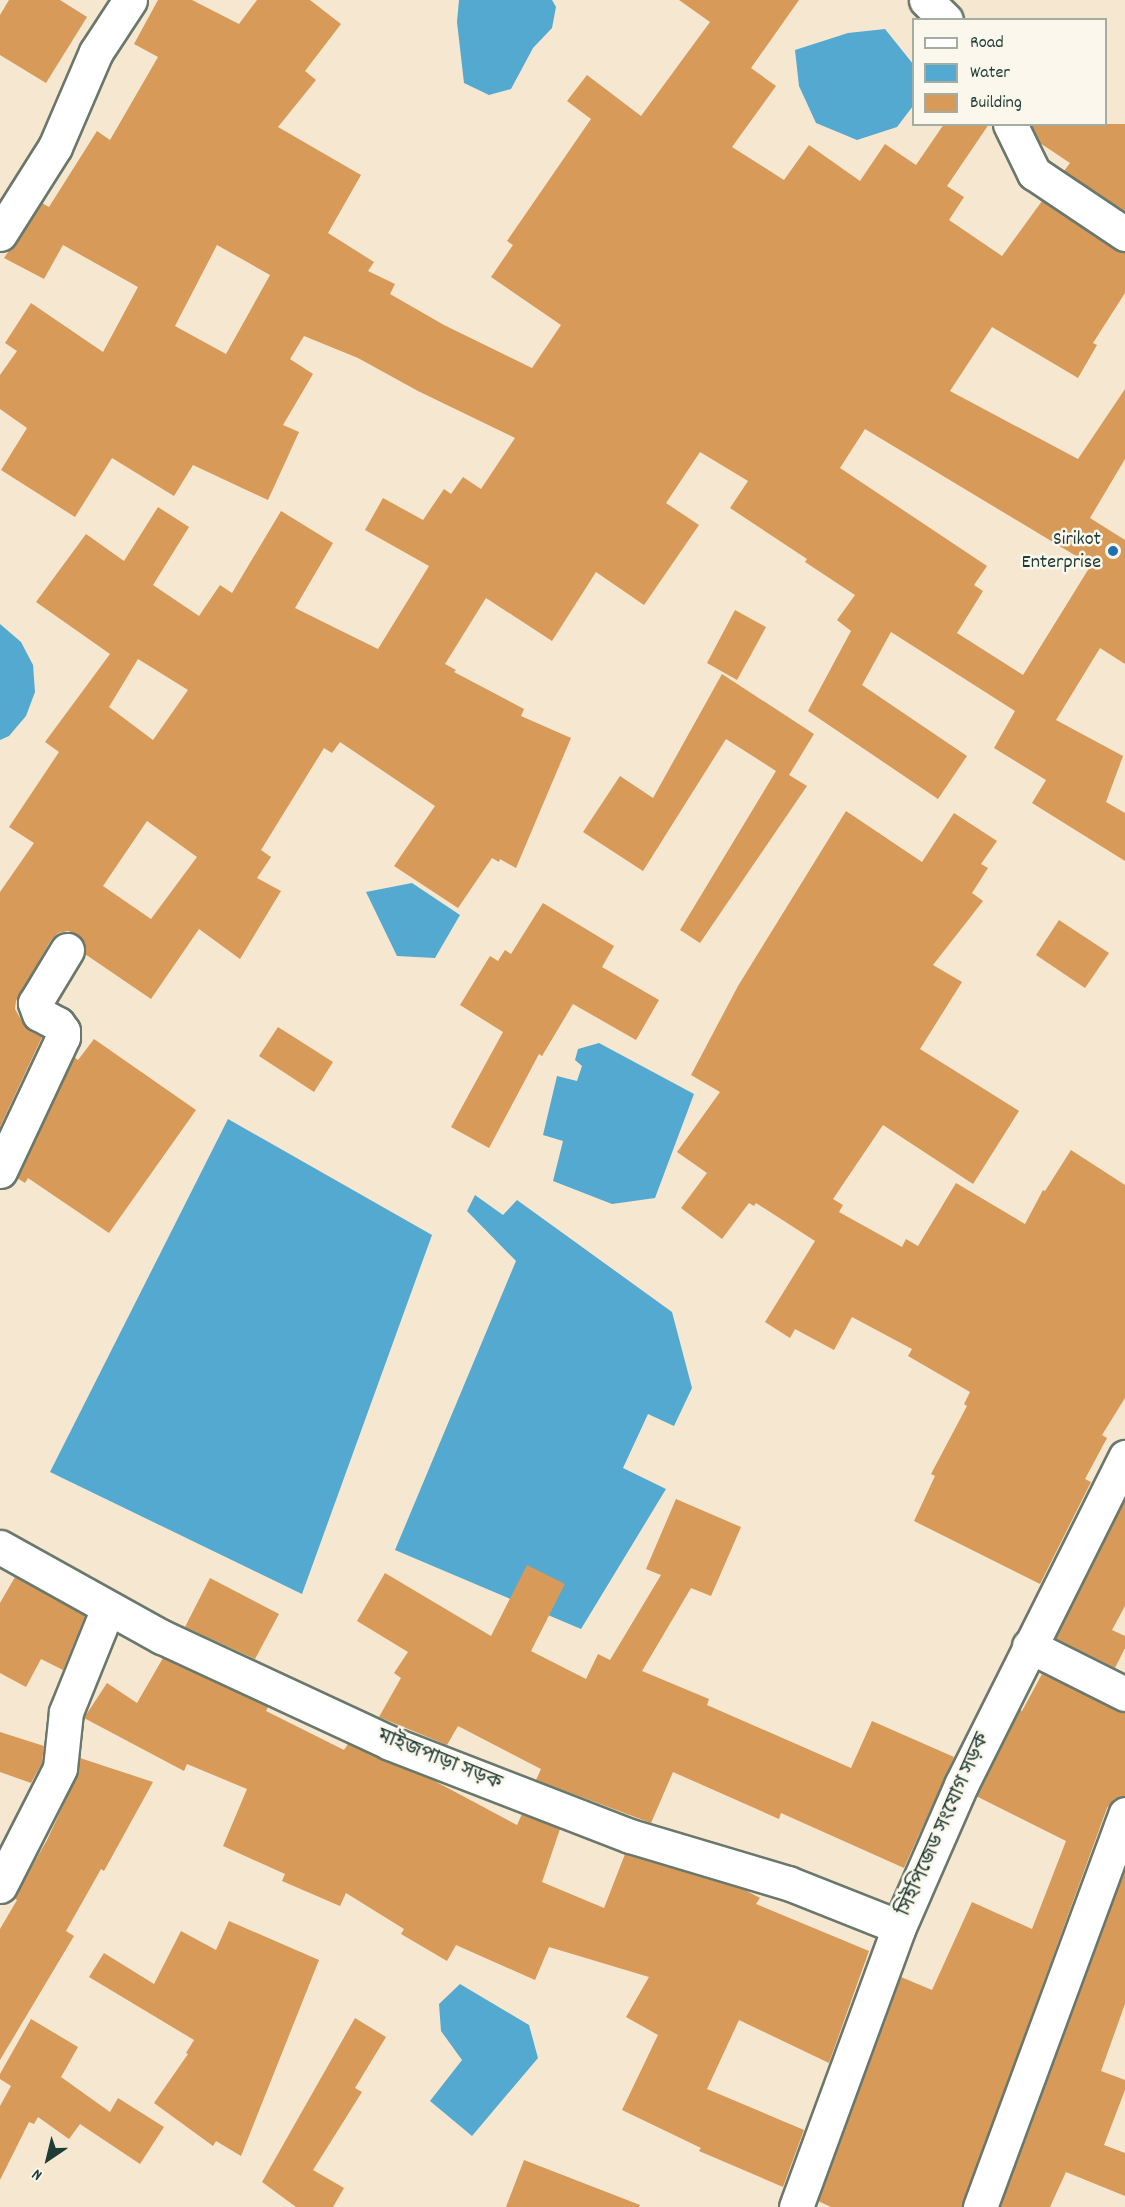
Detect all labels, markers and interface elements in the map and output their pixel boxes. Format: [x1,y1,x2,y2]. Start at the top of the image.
legend [912,18,1107,126]
text: Road [970,31,1004,56]
text: Water [970,61,1010,86]
text: Building [970,91,1022,116]
place label: Sirikot Enterprise [1022,528,1101,575]
marker: Sirikot Enterprise [1106,544,1120,558]
street label: মাইজপাড়া সড়ক [373,1725,505,1797]
street label: সিইপিজেড সংযোগ সড়ক [894,1730,996,1920]
north arrow [18,2129,78,2189]
text: N [28,2162,47,2186]

